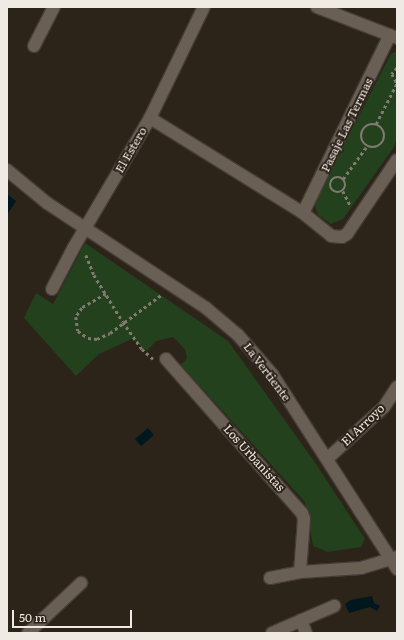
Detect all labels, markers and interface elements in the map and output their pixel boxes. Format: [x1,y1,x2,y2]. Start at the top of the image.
street label: Pasaje Las Termas [318,76,376,174]
street label: El Estero [112,125,150,175]
street label: La Vertiente [240,340,294,404]
street label: El Arroyo [338,401,388,449]
street label: Los Urbanistas [220,422,288,494]
scale bar [14,602,134,628]
text: 50 m [19,608,46,626]

